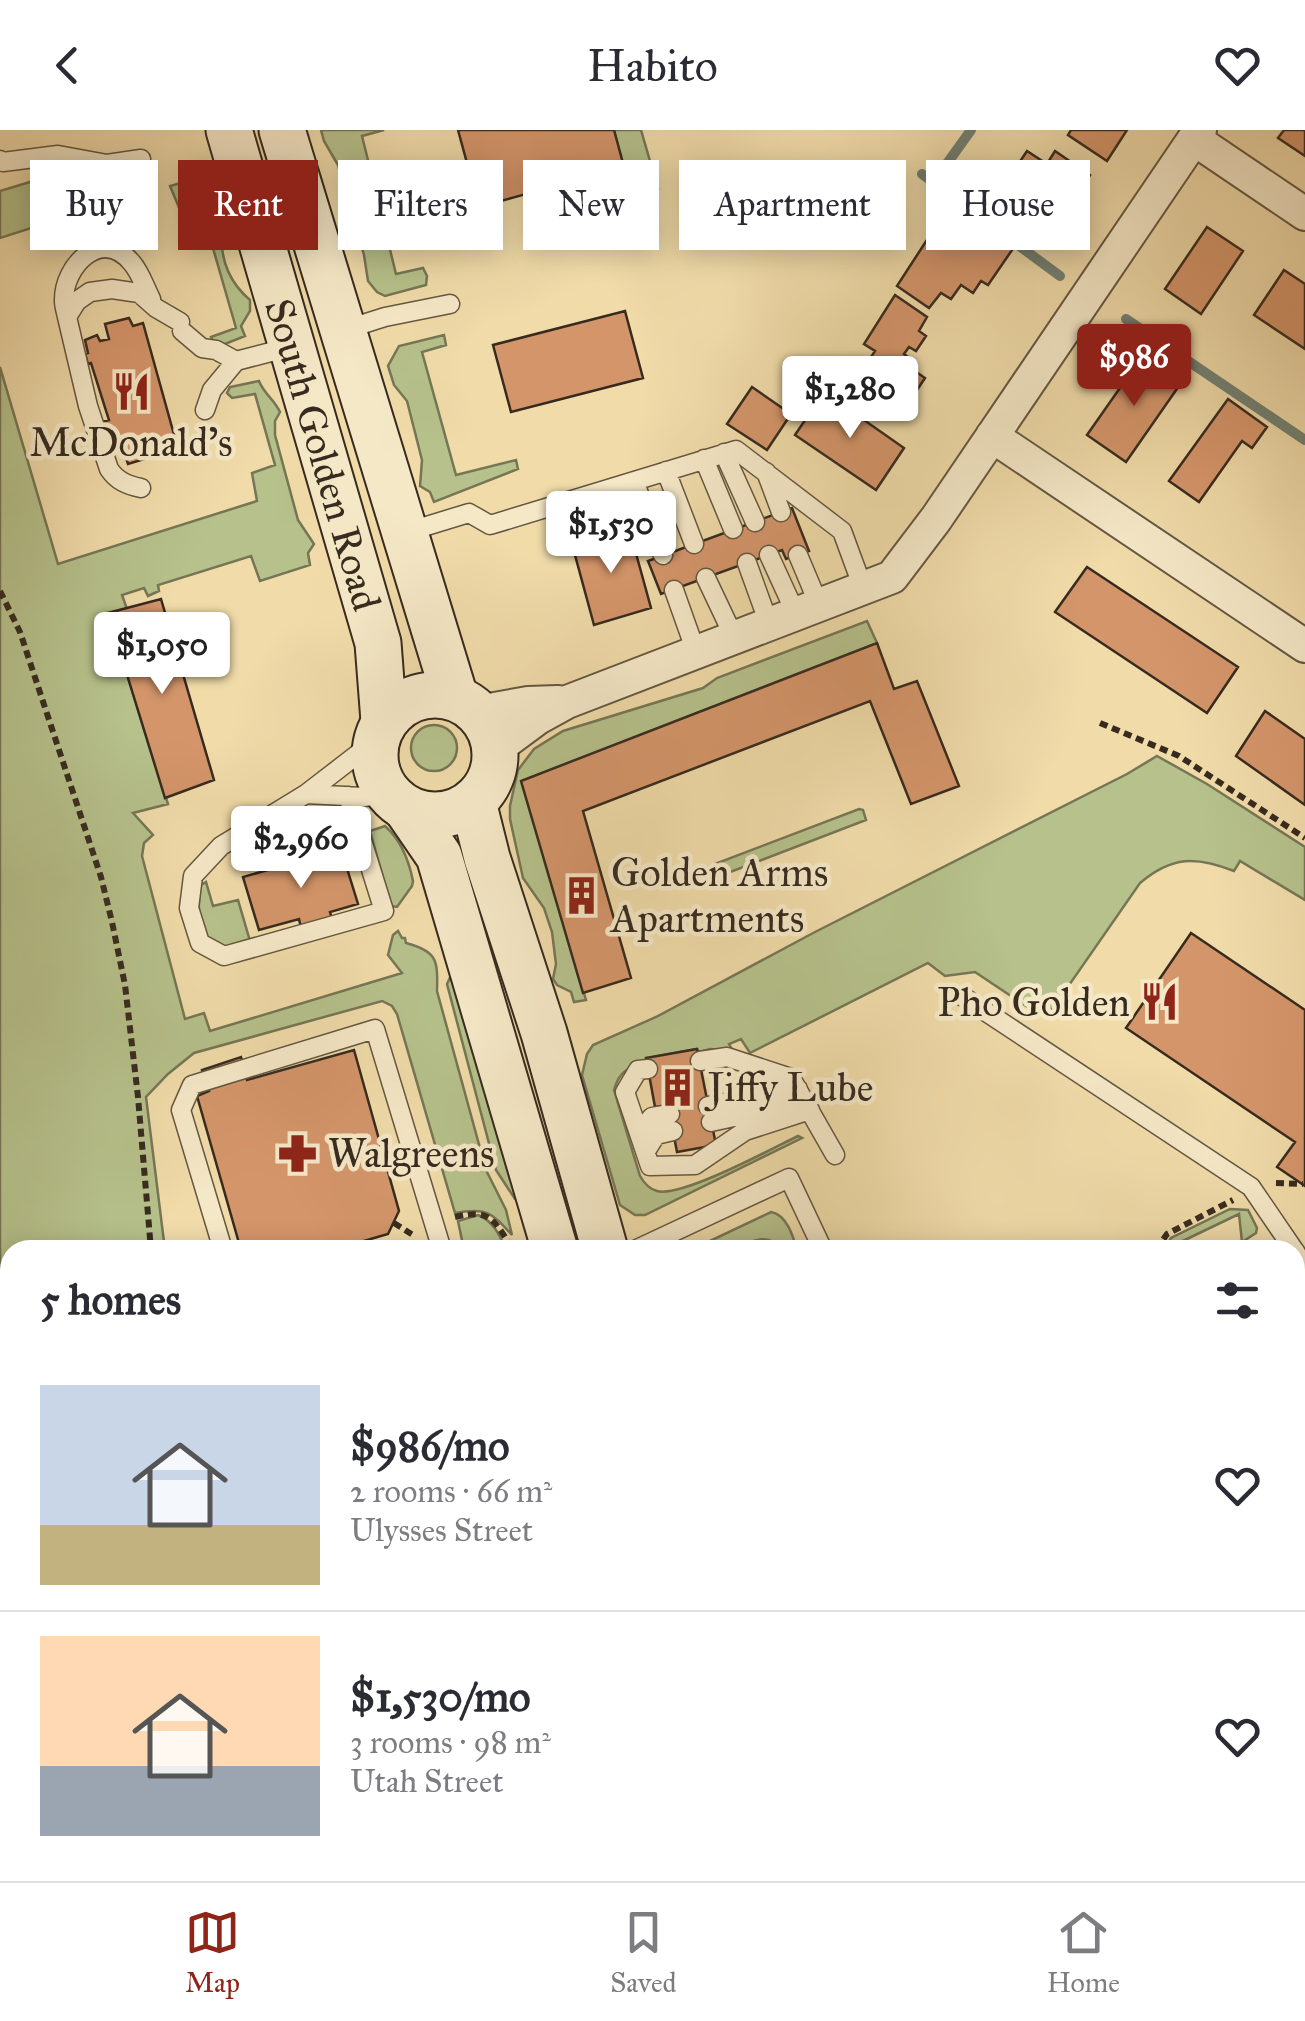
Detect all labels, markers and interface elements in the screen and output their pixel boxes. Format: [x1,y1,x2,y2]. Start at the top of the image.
icon: back [40,38,95,93]
text: Habito [587,38,718,93]
icon: heart [1210,38,1265,93]
chip: Buy [30,160,158,250]
chip: Rent [178,160,318,250]
chip: Filters [338,160,503,250]
chip: New [523,160,659,250]
chip: Apartment [679,160,906,250]
chip: House [926,160,1090,250]
street label: South Golden Road [255,293,392,616]
pin: $986 [1075,324,1193,409]
text: $986 [1099,337,1169,376]
pin: $1,280 [769,356,931,441]
text: $1,280 [804,369,896,408]
restaurant icon: McDonald's [110,371,152,413]
place label: McDonald's [29,418,233,467]
pin: $1,530 [530,491,692,576]
text: $1,530 [568,504,654,543]
pin: $1,050 [81,612,243,697]
text: $1,050 [116,625,208,664]
pin: $2,960 [220,806,382,891]
text: $2,960 [253,819,349,858]
place label: Golden Arms Apartments [609,848,828,943]
building icon: Golden Arms Apartments [560,874,602,916]
place label: Pho Golden [937,978,1130,1027]
restaurant icon: Pho Golden [1139,981,1181,1023]
place label: Jiffy Lube [704,1063,873,1112]
building icon: Jiffy Lube [657,1066,699,1108]
place label: Walgreens [328,1129,495,1178]
pharmacy icon: Walgreens [277,1132,319,1174]
icon: filters [1210,1273,1265,1328]
text: 5 homes [40,1274,181,1326]
text: $986/mo [350,1420,510,1472]
icon: home [120,1425,240,1545]
icon: heart [1210,1458,1265,1513]
text: 2 rooms · 66 m² [350,1472,552,1511]
text: Ulysses Street [350,1511,533,1550]
text: $1,530/mo [350,1671,531,1723]
icon: home [120,1676,240,1796]
icon: heart [1210,1709,1265,1764]
text: 3 rooms · 98 m² [350,1723,551,1762]
text: Utah Street [350,1762,504,1801]
tab: Map [185,1905,240,2000]
tab: Saved [610,1905,677,2000]
tab: Home [1047,1905,1120,2000]

